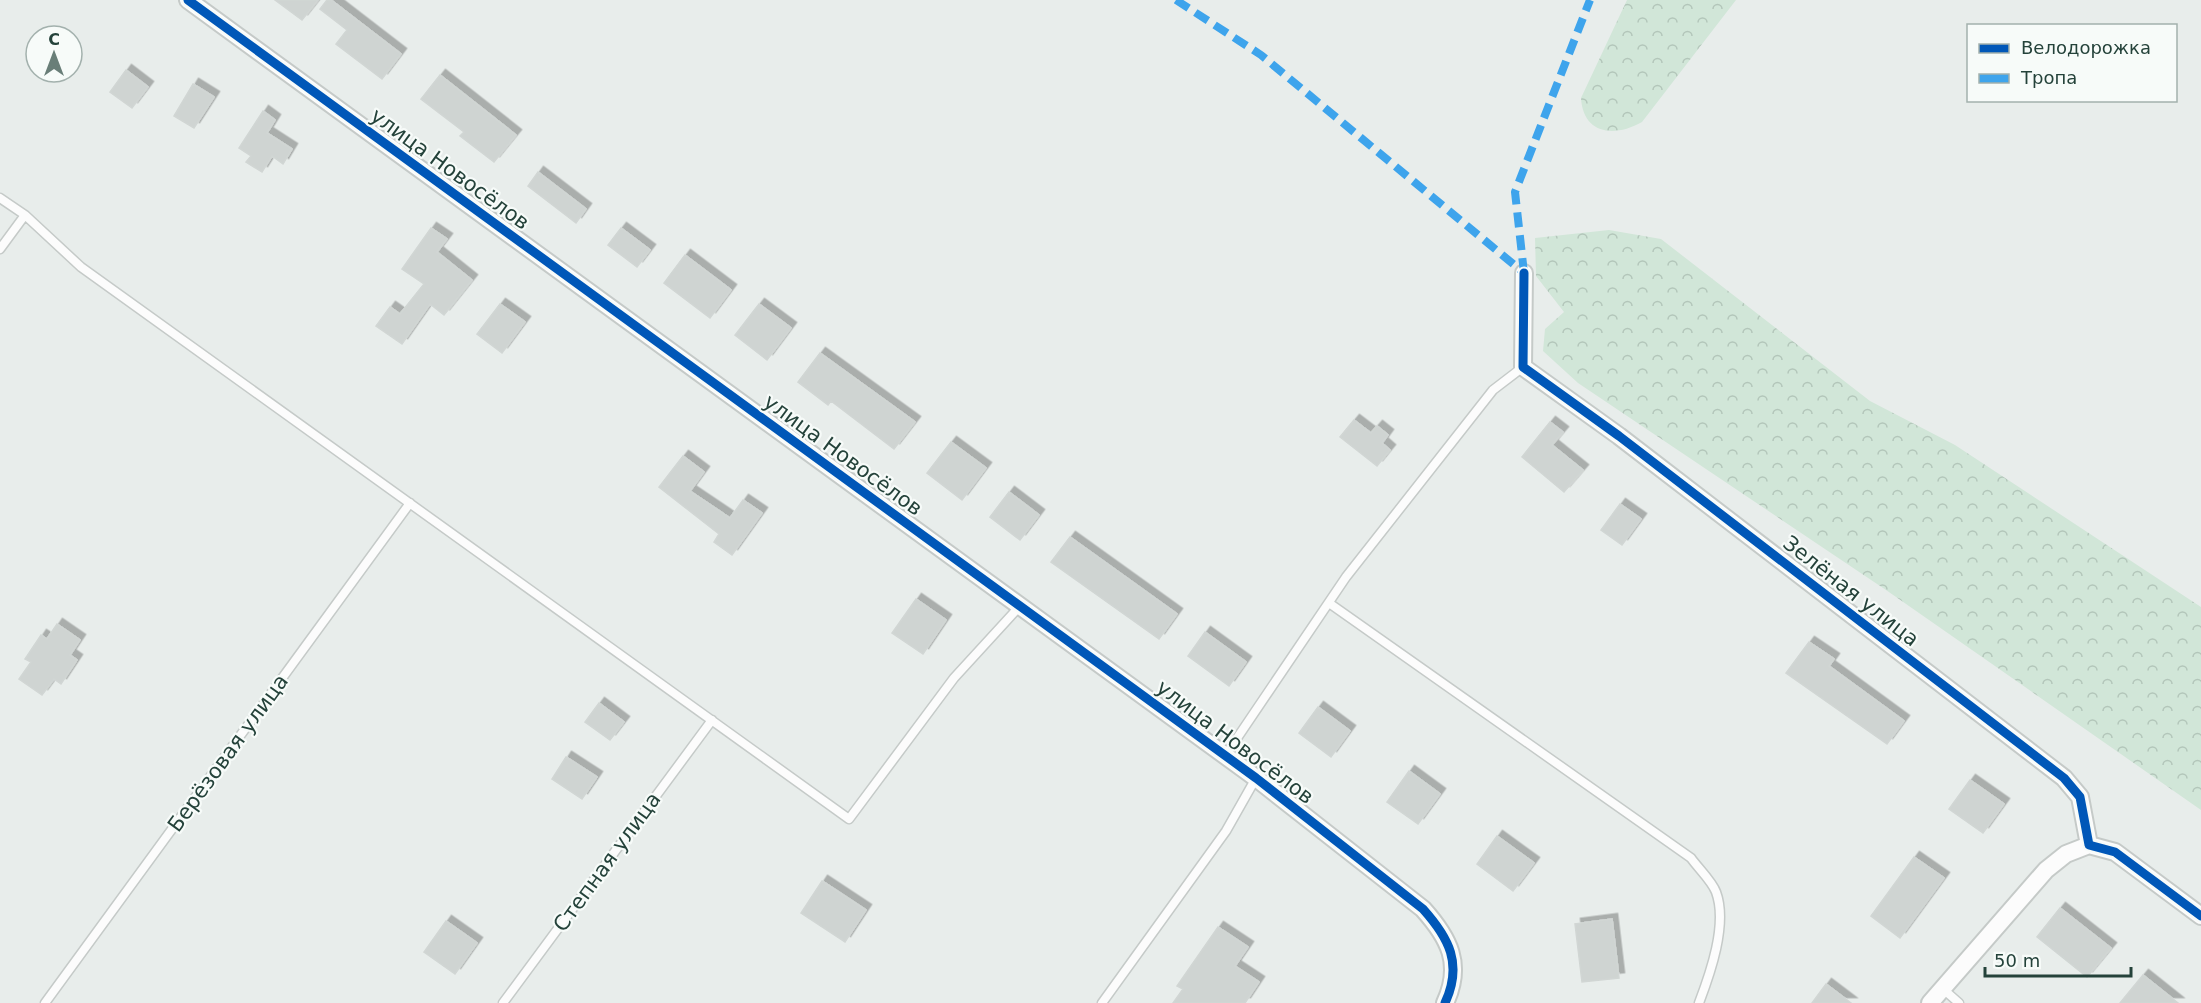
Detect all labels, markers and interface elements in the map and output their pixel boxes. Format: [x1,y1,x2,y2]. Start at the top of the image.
north arrow [24,24,84,84]
legend [1967,24,2177,102]
text: С [48,30,60,49]
text: Велодорожка [2021,37,2151,58]
text: Тропа [2020,67,2077,88]
street label: улица Новосёлов [366,103,534,235]
street label: улица Новосёлов [759,389,927,521]
street label: Зелёная улица [1778,531,1924,651]
street label: Берёзовая улица [163,670,293,836]
street label: улица Новосёлов [1152,675,1318,809]
street label: Степная улица [548,788,666,936]
scale bar [1985,940,2130,978]
text: 50 m [1994,950,2040,971]

